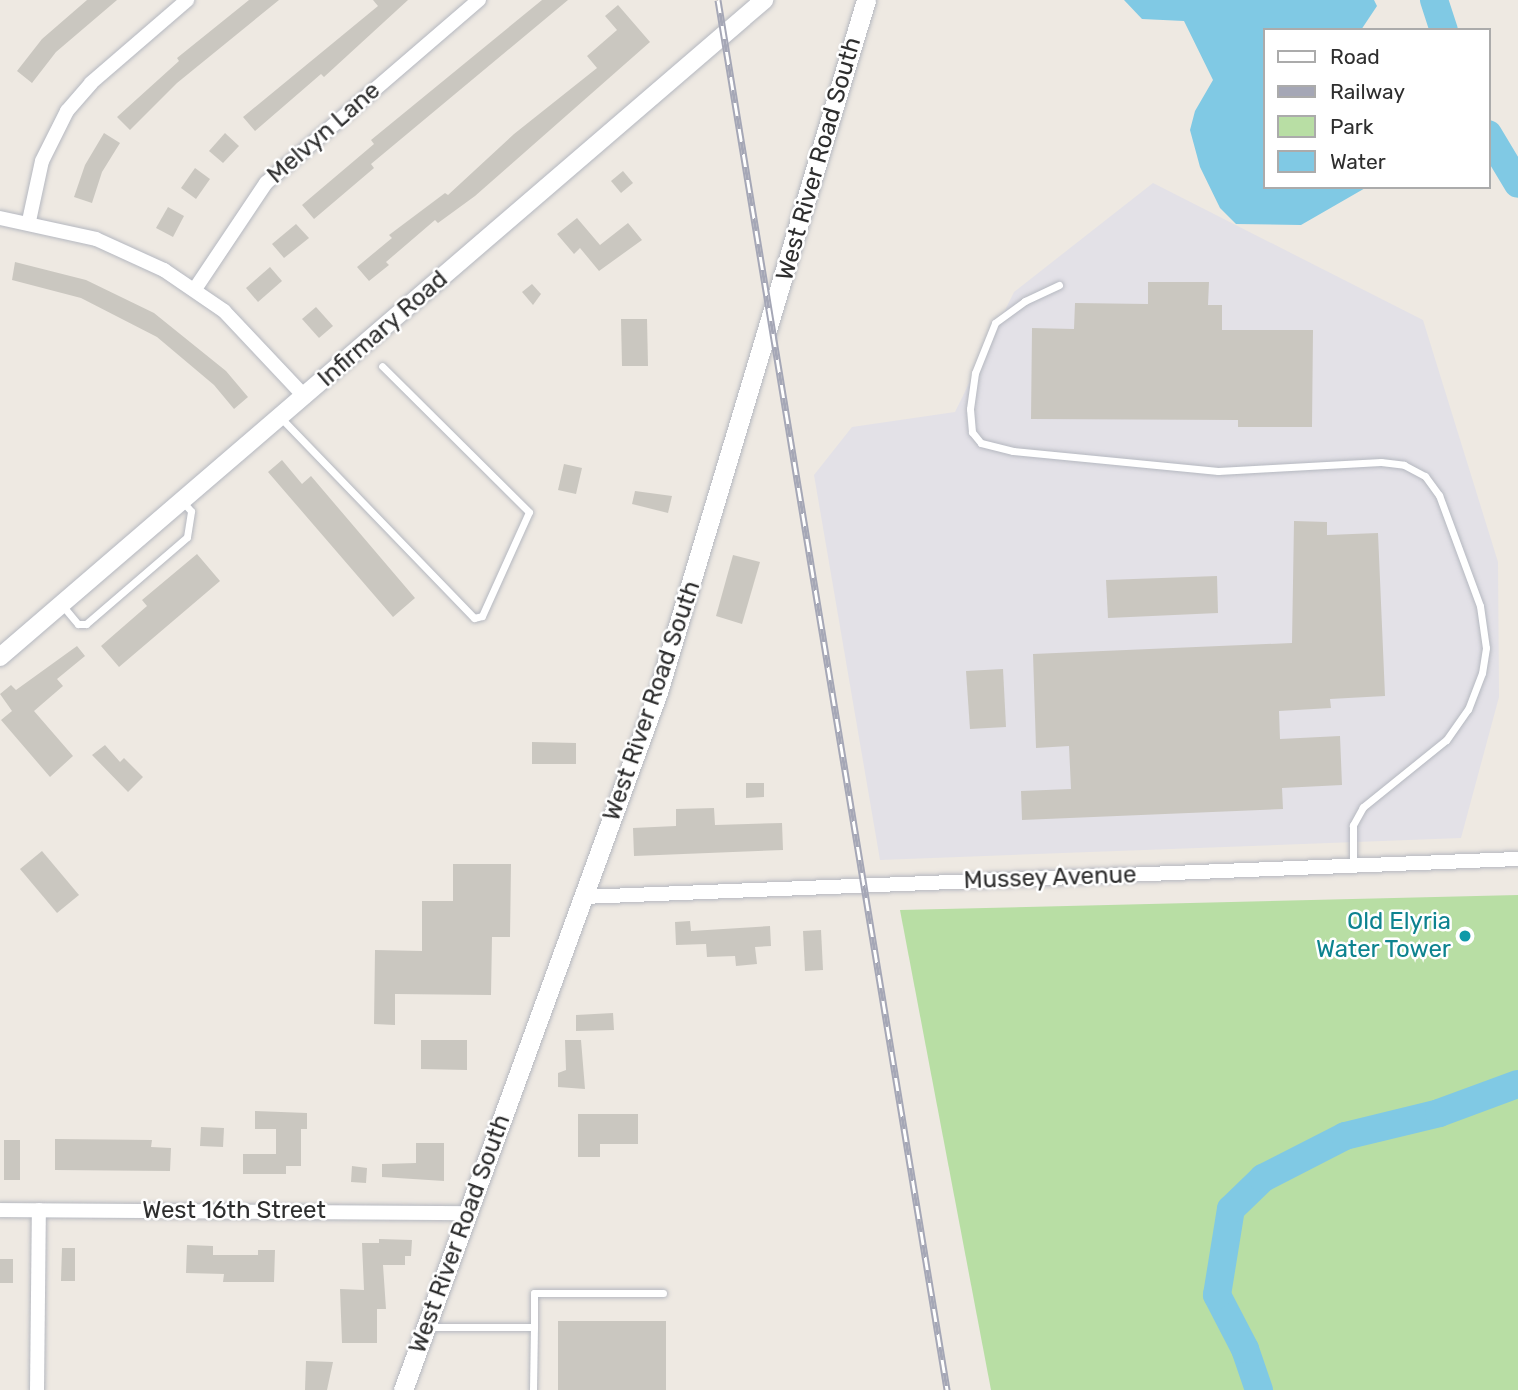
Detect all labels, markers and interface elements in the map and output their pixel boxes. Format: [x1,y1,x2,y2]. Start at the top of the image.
legend [1262,28,1490,189]
street label: West River Road South [770,34,868,284]
text: Road [1330,44,1380,69]
street label: Melvyn Lane [262,76,386,190]
text: Railway [1330,79,1405,104]
text: Park [1330,114,1374,139]
text: Water [1330,149,1386,174]
street label: Infirmary Road [312,265,454,393]
street label: West River Road South [597,577,707,825]
street label: Mussey Avenue [962,861,1138,895]
place label: Old Elyria Water Tower [1315,908,1451,964]
marker: Old Elyria Water Tower [1457,928,1473,944]
street label: West River Road South [403,1110,517,1358]
street label: West 16th Street [142,1197,326,1225]

